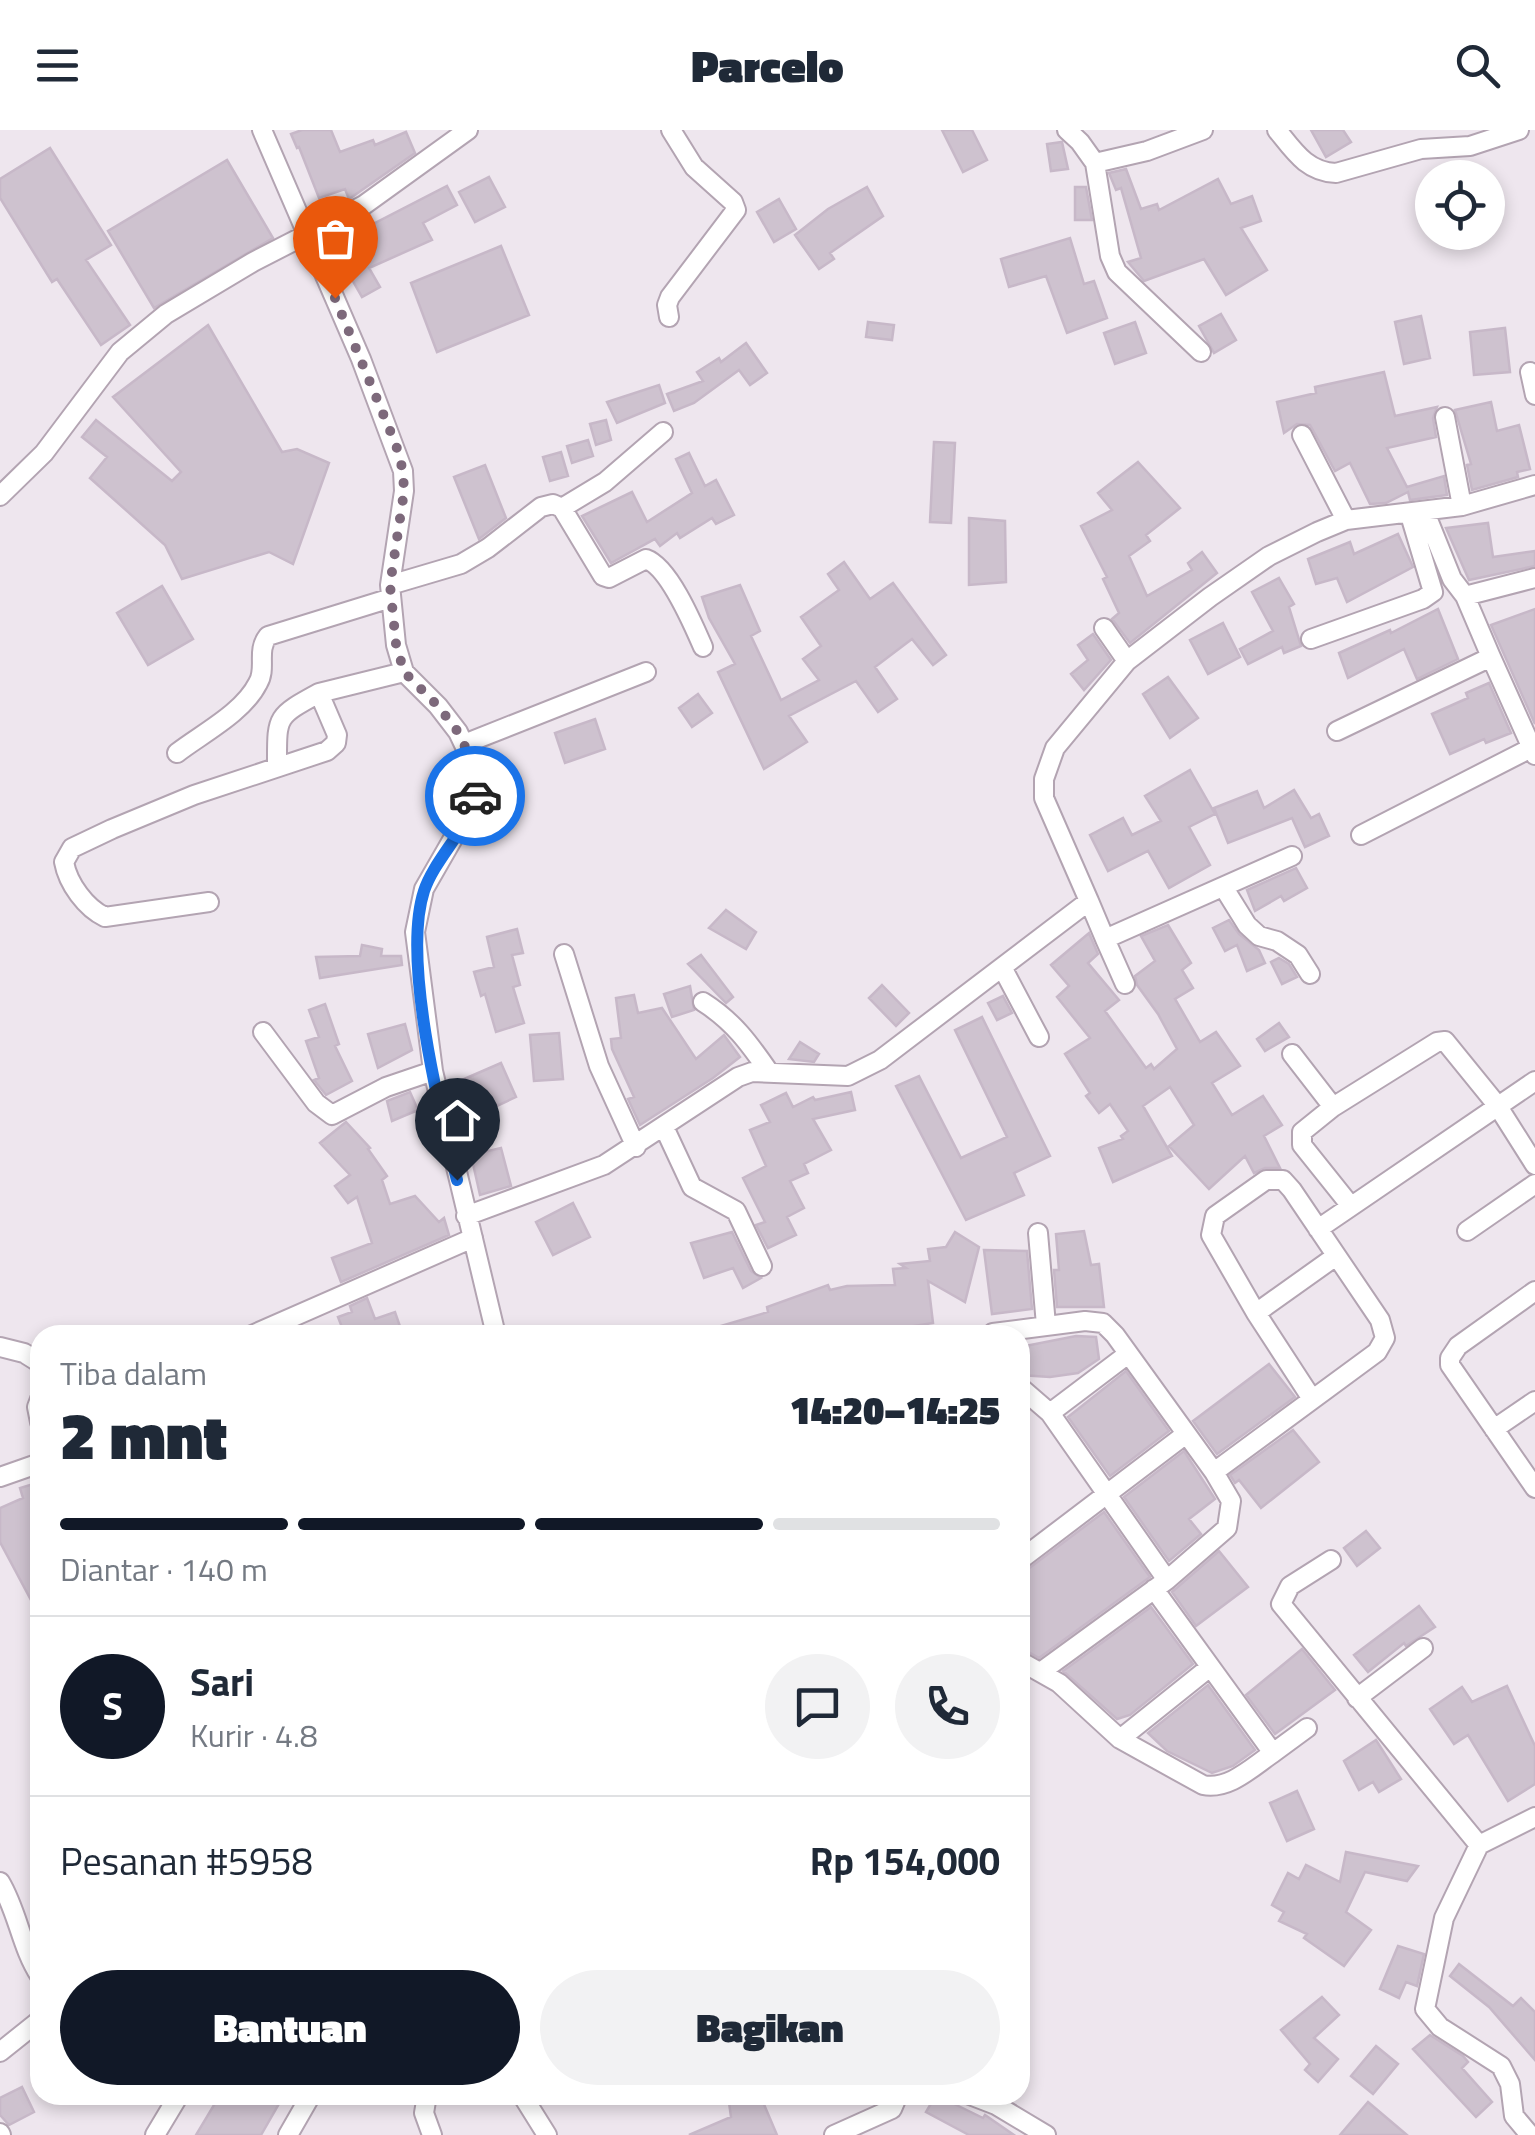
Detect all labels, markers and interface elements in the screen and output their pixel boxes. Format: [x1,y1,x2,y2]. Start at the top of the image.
text: Parcelo [691,31,844,99]
icon: menu [30,38,85,93]
icon: search [1450,38,1505,93]
map controls [1415,160,1505,250]
button: locate [1415,160,1505,250]
pin [293,196,378,299]
icon: bag [308,211,363,266]
courier [425,746,525,846]
icon: car [448,769,503,824]
pin [415,1078,500,1181]
icon: home [430,1093,485,1148]
text: Tiba dalam [60,1349,207,1397]
text: 14:20–14:25 [790,1381,1000,1439]
text: 2 mnt [60,1385,227,1484]
text: Diantar · 140 m [60,1545,268,1593]
text: Sari [190,1653,254,1711]
button: chat [765,1654,870,1759]
button: phone [895,1654,1000,1759]
text: S [102,1677,123,1735]
text: Kurir · 4.8 [190,1711,318,1759]
text: Pesanan #5958 [60,1832,313,1890]
text: Rp 154,000 [810,1832,1000,1890]
button: Bantuan [60,1970,520,2085]
button: Bagikan [540,1970,1000,2085]

